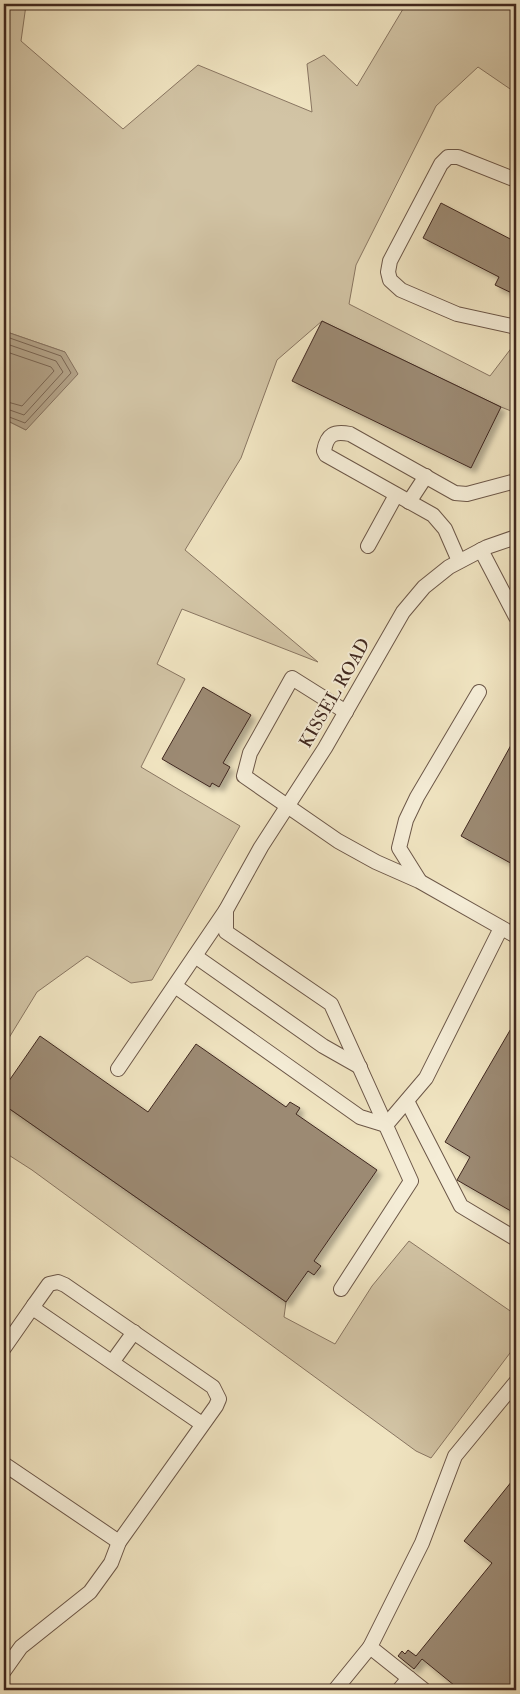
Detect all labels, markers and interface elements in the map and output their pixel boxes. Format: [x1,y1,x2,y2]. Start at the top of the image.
street label: KISSEL ROAD [294,634,376,752]

